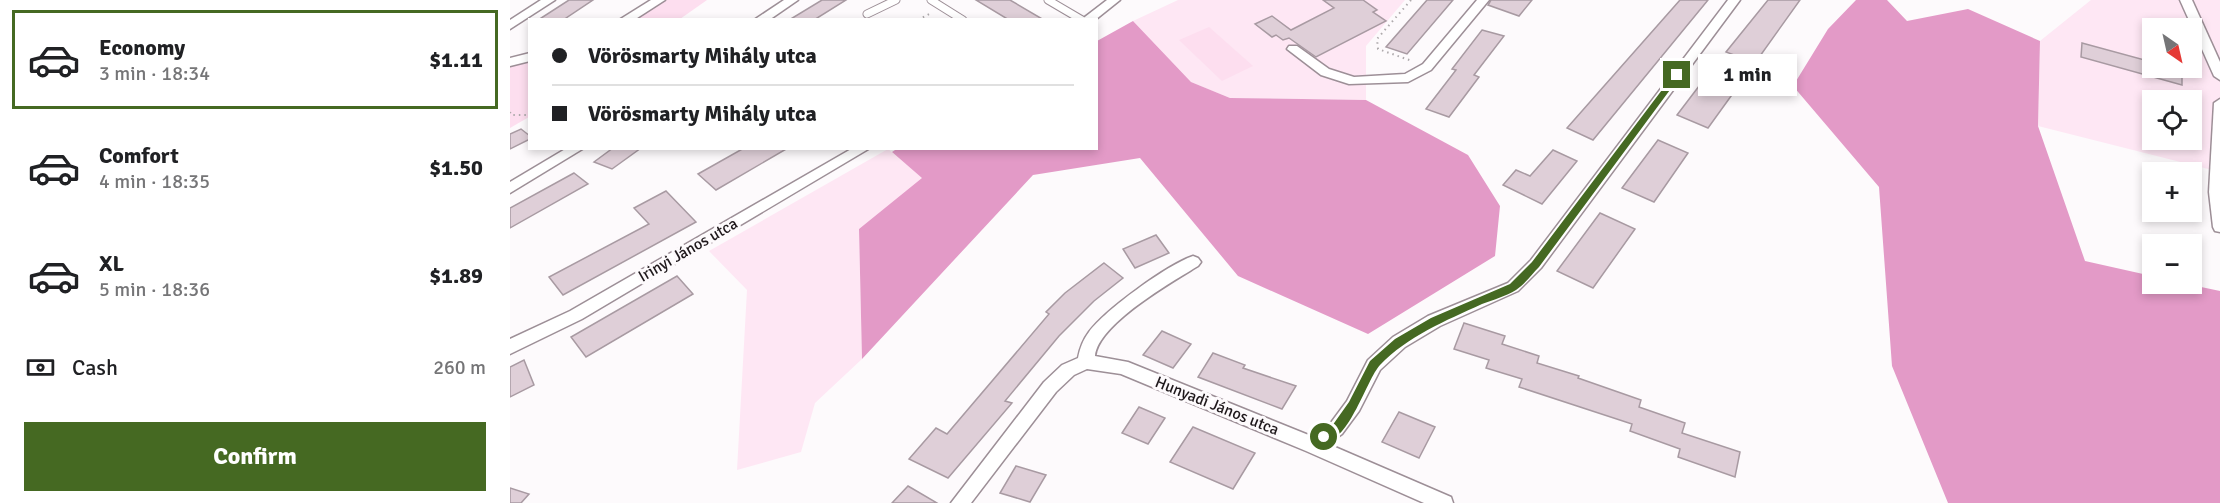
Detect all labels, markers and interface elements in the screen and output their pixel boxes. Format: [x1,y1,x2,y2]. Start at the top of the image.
north arrow [2142,18,2202,78]
map controls [2142,18,2202,294]
icon: car [27,33,81,87]
text: Economy [99,34,185,61]
text: Vörösmarty Mihály utca [588,42,817,69]
text: $1.11 [429,46,483,73]
callout: 1 min [1698,54,1797,96]
text: 3 min · 18:34 [99,61,210,86]
route end [1663,61,1690,88]
text: 1 min [1723,62,1772,87]
button: locate [2142,90,2202,150]
text: Vörösmarty Mihály utca [588,100,817,127]
icon: car [27,141,81,195]
text: Comfort [99,142,179,169]
text: $1.50 [429,154,483,181]
button: + [2142,162,2202,222]
text: 4 min · 18:35 [99,169,210,194]
street label: Irinyi János utca [635,213,741,287]
button: − [2142,234,2202,294]
icon: car [27,249,81,303]
text: XL [99,250,124,277]
text: $1.89 [429,262,483,289]
text: 5 min · 18:36 [99,277,210,302]
icon: cash [24,351,57,384]
text: Cash [72,354,118,381]
text: 260 m [433,355,486,380]
street label: Hunyadi János utca [1152,372,1282,440]
button: Confirm [24,422,486,491]
route start [1310,423,1337,450]

